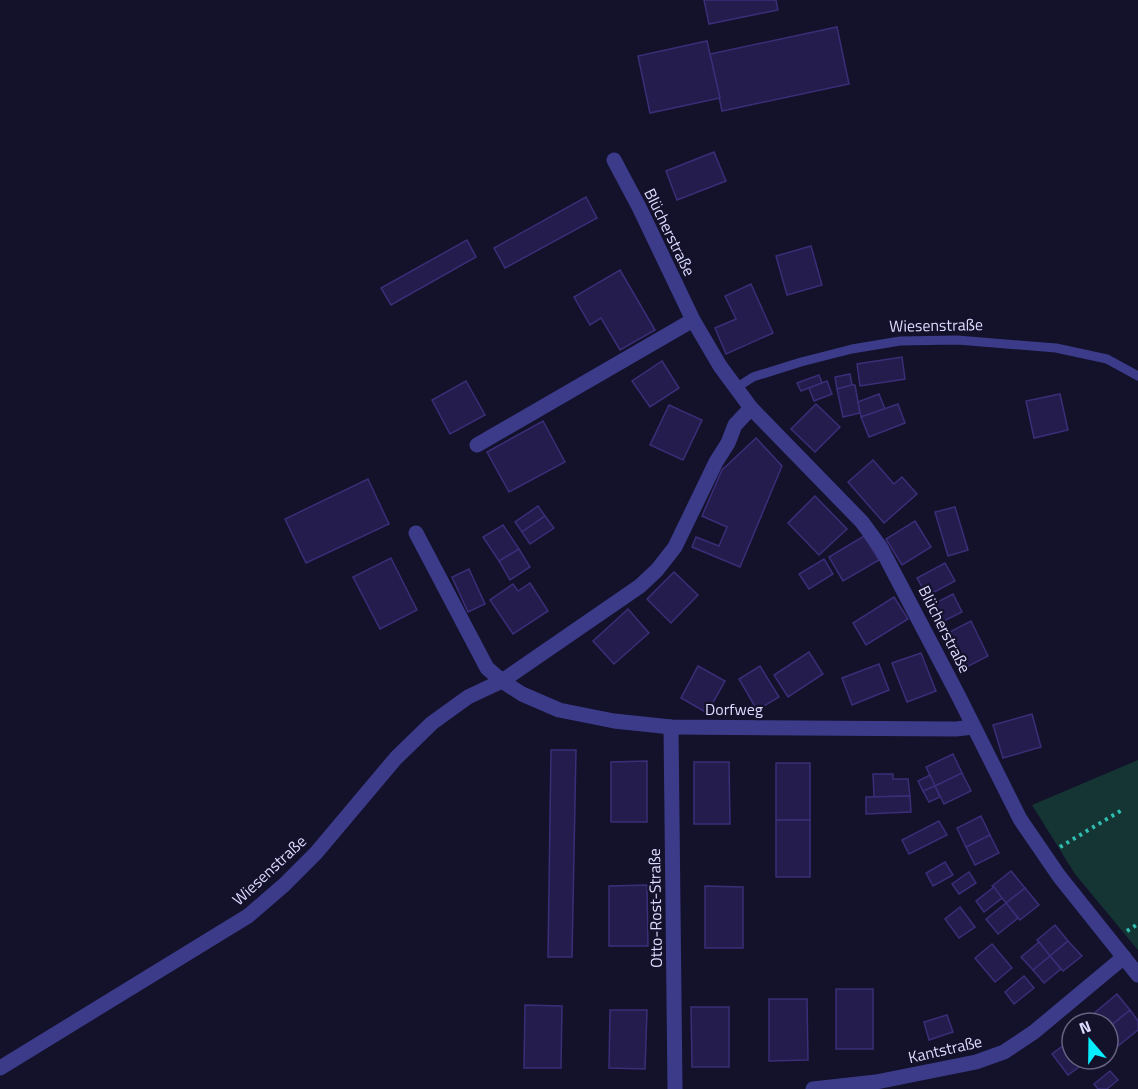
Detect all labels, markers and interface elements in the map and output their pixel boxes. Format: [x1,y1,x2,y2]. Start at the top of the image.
street label: Blücherstraße [638,184,702,280]
street label: Wiesenstraße [889,312,983,338]
street label: Blücherstraße [913,581,977,677]
street label: Dorfweg [705,697,763,721]
street label: Wiesenstraße [227,829,311,911]
street label: Otto-Rost-Straße [642,848,668,968]
north arrow [1060,1011,1120,1071]
text: N [1076,1014,1094,1040]
street label: Kantstraße [906,1029,984,1069]

